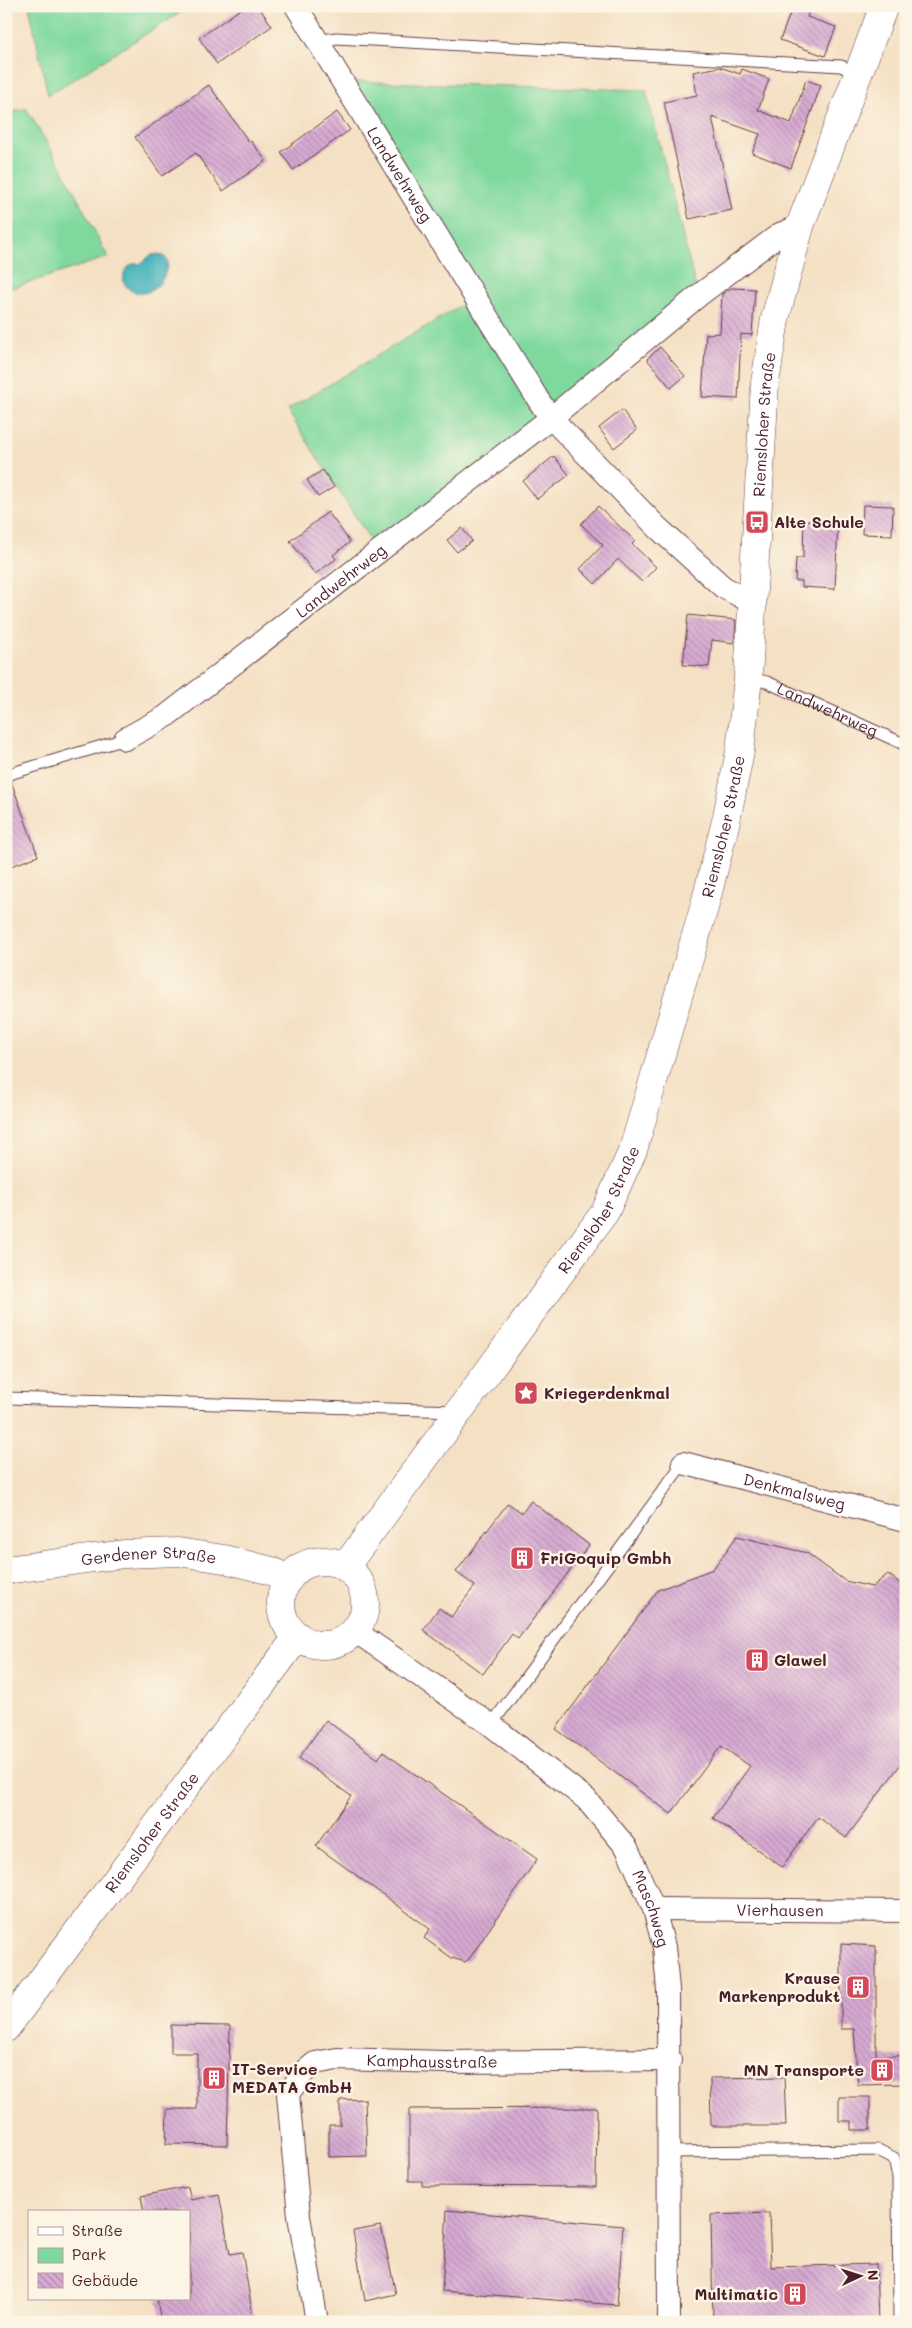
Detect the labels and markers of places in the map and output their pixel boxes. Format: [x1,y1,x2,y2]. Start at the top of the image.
bus stop icon: Alte Schule [744,509,770,535]
place label: Alte Schule [774,511,864,532]
place icon: Kriegerdenkmal [513,1380,539,1406]
place label: Kriegerdenkmal [544,1382,670,1403]
building icon: FriGoquip Gmbh [509,1545,535,1571]
place label: FriGoquip Gmbh [540,1547,671,1568]
building icon: Glawel [744,1647,770,1673]
place label: Glawel [774,1649,827,1670]
place label: Krause Markenprodukt [718,1967,840,2006]
building icon: Krause Markenprodukt [845,1974,871,2000]
building icon: MN Transporte [869,2057,895,2083]
place label: IT-Service MEDATA GmbH [232,2058,352,2097]
place label: MN Transporte [744,2059,864,2080]
building icon: IT-Service MEDATA GmbH [201,2065,227,2091]
building icon: Multimatic [782,2281,808,2307]
place label: Multimatic [694,2283,778,2304]

